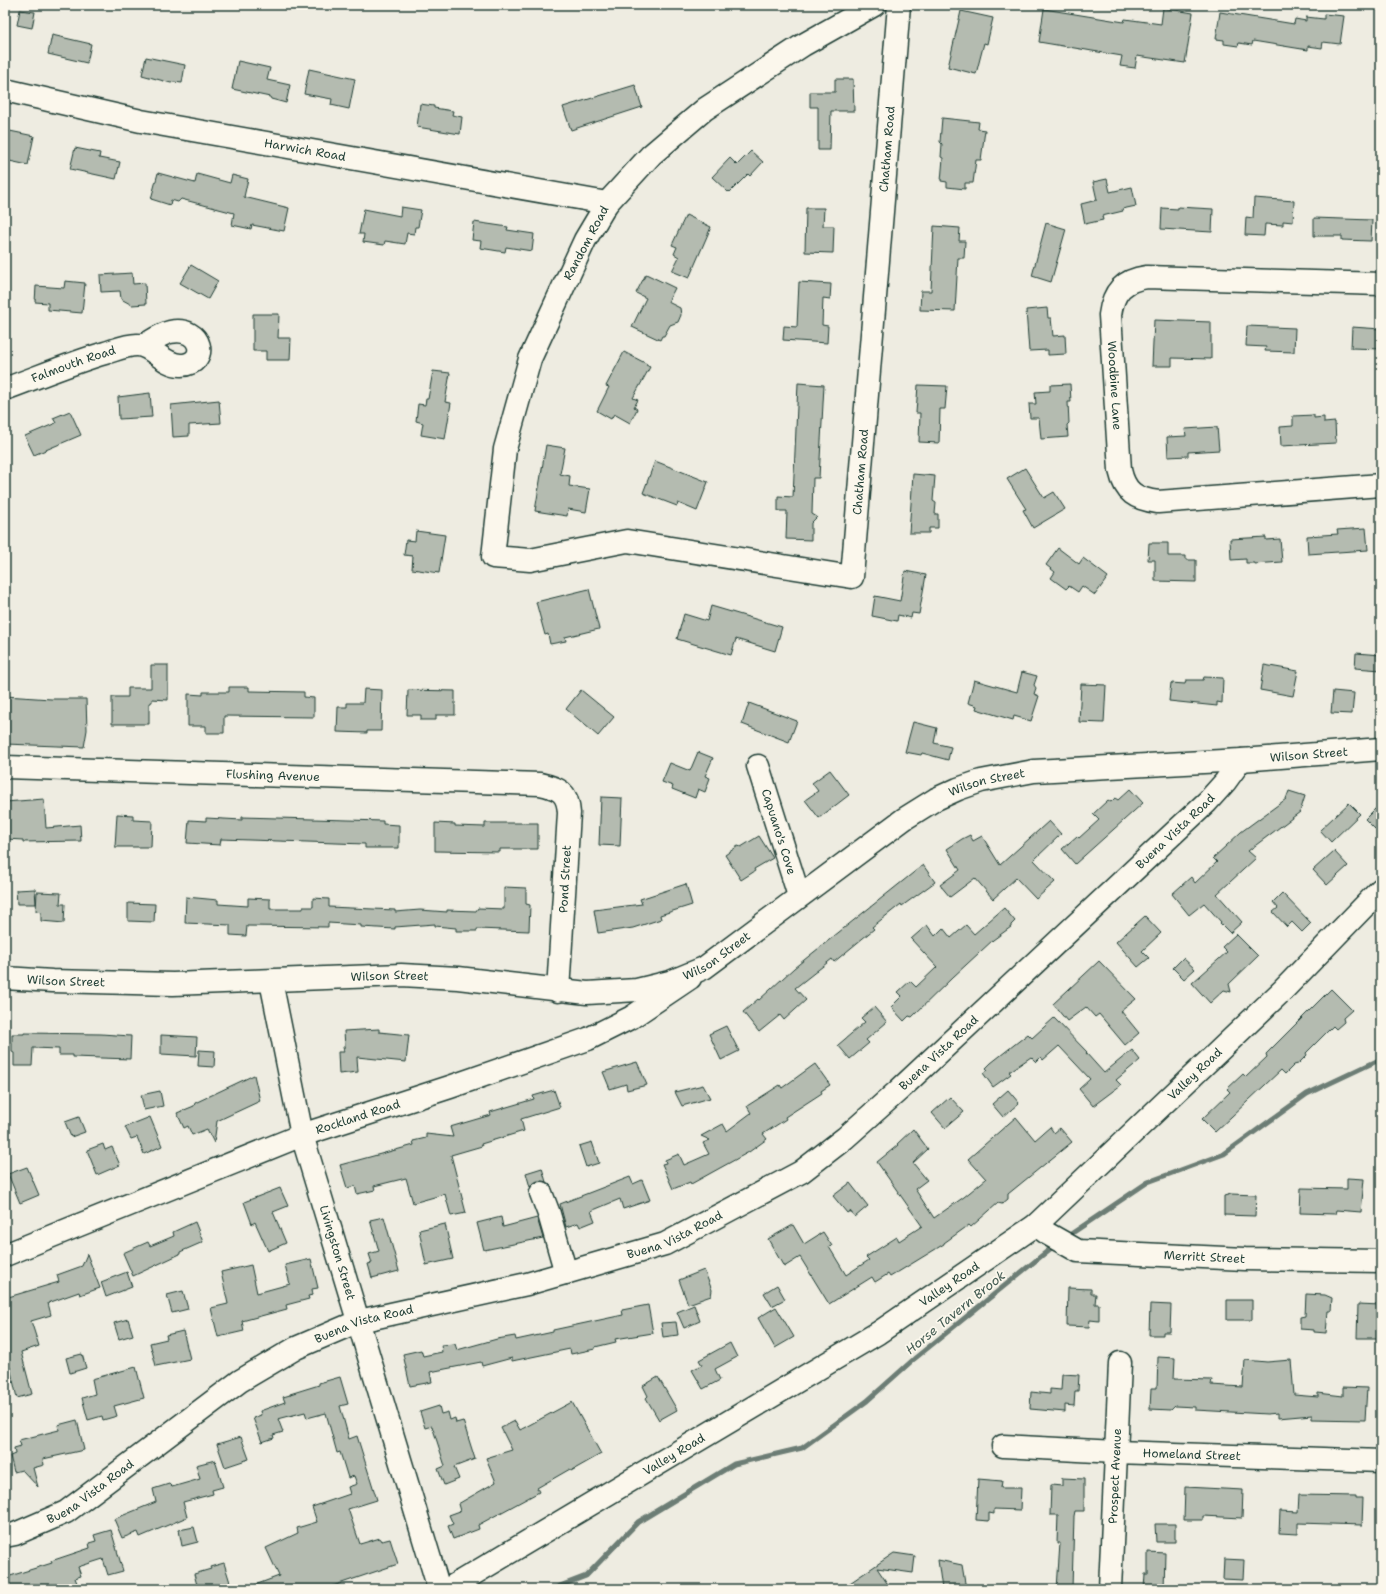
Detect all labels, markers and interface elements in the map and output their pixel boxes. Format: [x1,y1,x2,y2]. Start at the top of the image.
street label: Chatham Road [876,105,899,193]
street label: Harwich Road [263,135,347,165]
street label: Random Road [560,203,613,283]
street label: Woodbine Lane [1104,340,1125,431]
street label: Falmouth Road [29,342,118,386]
street label: Chatham Road [849,428,872,516]
street label: Wilson Street [1269,744,1348,766]
street label: Wilson Street [946,765,1026,800]
street label: Flushing Avenue [226,766,320,785]
street label: Capuano's Cove [758,787,800,877]
street label: Buena Vista Road [1132,790,1219,873]
street label: Pond Street [555,845,575,913]
street label: Wilson Street [680,928,754,984]
street label: Wilson Street [350,967,429,985]
street label: Wilson Street [26,971,105,990]
street label: Buena Vista Road [896,1011,982,1094]
street label: Valley Road [1164,1044,1226,1104]
street label: Rockland Road [314,1096,402,1138]
street label: Livingston Street [316,1203,359,1302]
street label: Buena Vista Road [625,1207,725,1263]
street label: Merritt Street [1163,1247,1245,1267]
street label: Valley Road [916,1258,983,1310]
water label: Horse Tavern Brook [902,1266,1009,1358]
street label: Buena Vista Road [312,1301,415,1347]
street label: Prospect Avenue [1105,1428,1125,1524]
street label: Valley Road [640,1430,708,1479]
street label: Homeland Street [1142,1445,1241,1464]
street label: Buena Vista Road [44,1456,137,1527]

